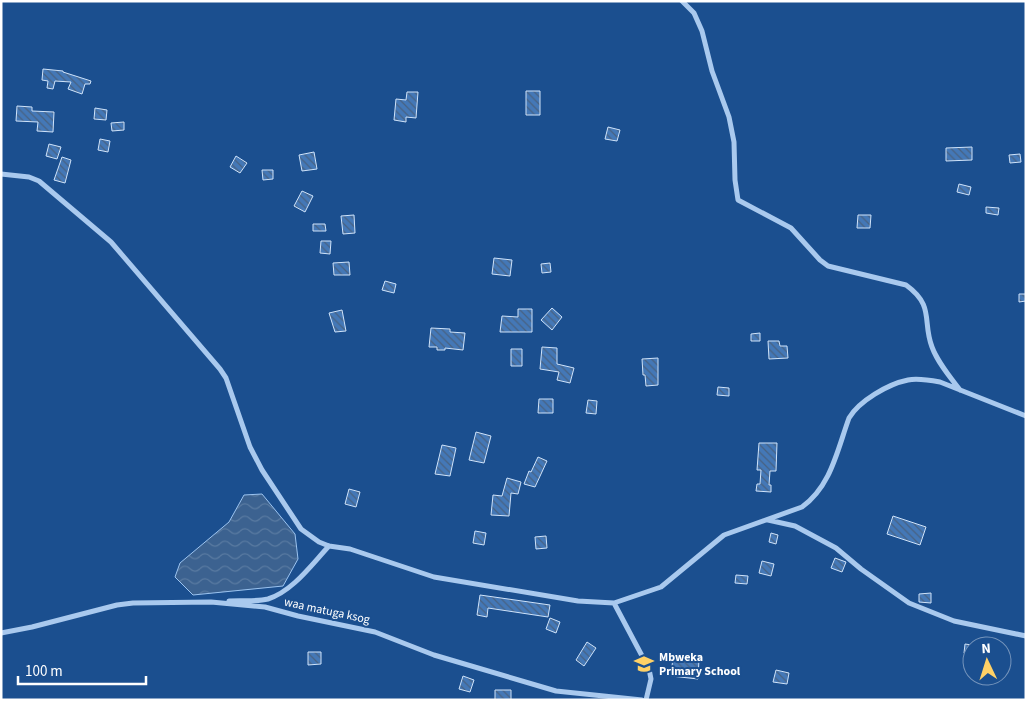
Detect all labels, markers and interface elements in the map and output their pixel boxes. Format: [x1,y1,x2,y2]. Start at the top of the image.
street label: waa matuga ksog [283,594,371,628]
north arrow [962,636,1012,686]
text: N [981,639,992,659]
place label: Mbweka Primary School [659,649,741,680]
school or university icon: Mbweka Primary School [633,653,655,675]
scale bar [18,654,145,686]
text: 100 m [25,661,63,682]

